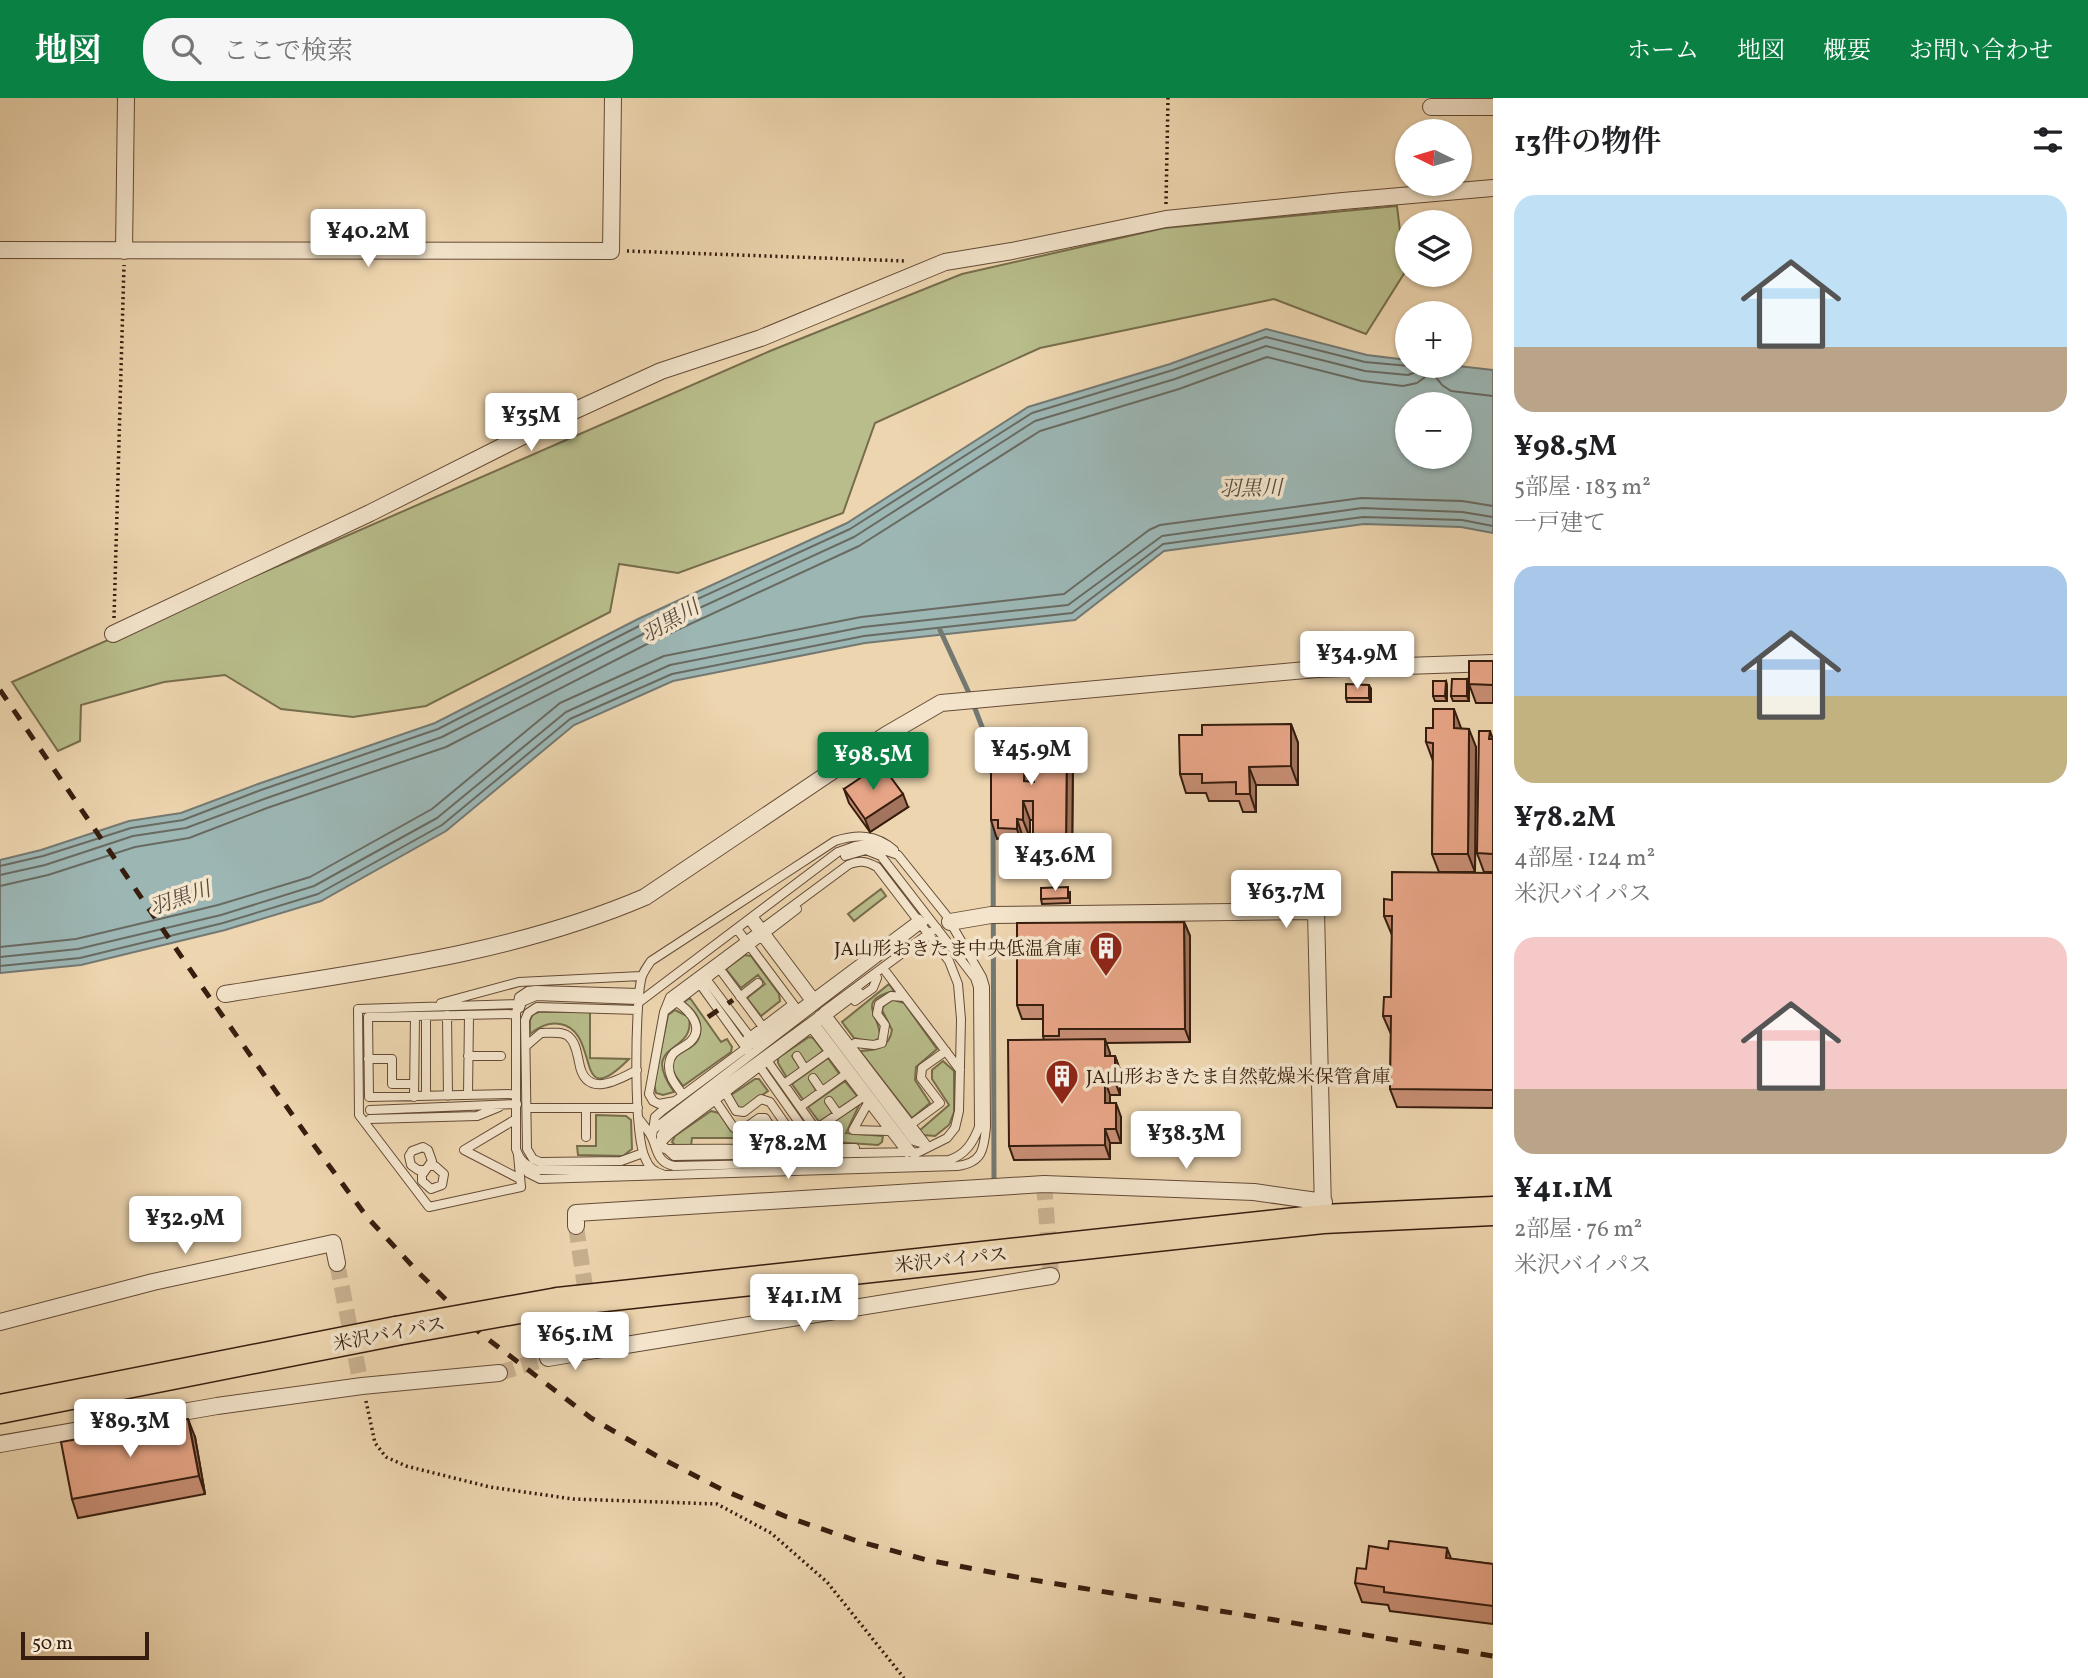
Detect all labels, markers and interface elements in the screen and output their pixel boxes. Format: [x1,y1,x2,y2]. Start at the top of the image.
search box [143,18,633,81]
text: 地図 [35,30,101,76]
icon: search [167,30,205,68]
text: ここで検索 [223,34,353,70]
text: ホーム [1627,35,1699,69]
text: 地図 [1737,35,1785,69]
text: 概要 [1823,35,1871,69]
text: お問い合わせ [1909,35,2053,69]
north arrow [1395,119,1472,196]
map controls [1395,119,1472,469]
icon: filters [2029,121,2067,159]
text: 13件の物件 [1514,122,1661,164]
pin: ¥40.2M [311,209,425,269]
button: layers [1395,210,1472,287]
text: ¥40.2M [327,216,409,248]
icon: home [1728,241,1854,367]
button: + [1395,301,1472,378]
button: − [1395,392,1472,469]
pin: ¥35M [490,394,572,453]
text: ¥35M [501,400,561,432]
text: ¥98.5M [1514,426,1617,468]
text: 5部屋 · 183 m² [1514,472,1651,504]
water label: 羽黒川 [1219,474,1285,505]
text: 一戸建て [1514,508,1606,540]
water label: 羽黒川 [636,593,707,651]
icon: home [1728,612,1854,738]
pin: ¥34.9M [1300,632,1414,691]
text: ¥34.9M [1316,638,1398,670]
pin: ¥45.9M [974,728,1088,787]
pin: ¥98.5M [816,732,930,792]
text: ¥45.9M [991,734,1071,766]
text: ¥98.5M [834,739,913,771]
text: ¥78.2M [1514,797,1616,839]
pin: ¥43.6M [998,834,1112,893]
text: ¥43.6M [1015,840,1095,872]
text: 4部屋 · 124 m² [1514,843,1655,875]
pin: ¥63.7M [1229,870,1343,930]
water label: 羽黒川 [146,875,217,923]
text: ¥63.7M [1247,877,1325,909]
text: 米沢バイパス [1514,879,1652,911]
building icon: JA山形おきたま中央低温倉庫 [1087,929,1125,978]
place label: JA山形おきたま中央低温倉庫 [834,937,1082,963]
icon: home [1728,983,1854,1109]
building icon: JA山形おきたま自然乾燥米保管倉庫 [1043,1057,1081,1106]
place label: JA山形おきたま自然乾燥米保管倉庫 [1086,1065,1391,1091]
pin: ¥38.3M [1129,1112,1243,1171]
text: ¥38.3M [1147,1118,1225,1150]
pin: ¥78.2M [731,1122,845,1181]
text: ¥78.2M [749,1128,827,1160]
text: ¥41.1M [1514,1168,1613,1210]
pin: ¥32.9M [128,1196,242,1256]
text: ¥32.9M [145,1203,225,1235]
text: 2部屋 · 76 m² [1514,1214,1642,1246]
street label: 米沢バイパス [893,1242,1009,1280]
text: 米沢バイパス [1514,1250,1652,1282]
pin: ¥41.1M [747,1274,861,1334]
text: ¥41.1M [766,1281,842,1313]
street label: 米沢バイパス [331,1311,448,1359]
pin: ¥65.1M [518,1312,632,1372]
text: ¥65.1M [537,1319,613,1351]
pin: ¥89.3M [73,1400,187,1459]
text: ¥89.3M [90,1406,170,1438]
scale bar [21,1629,149,1661]
text: 50 m [32,1631,73,1657]

